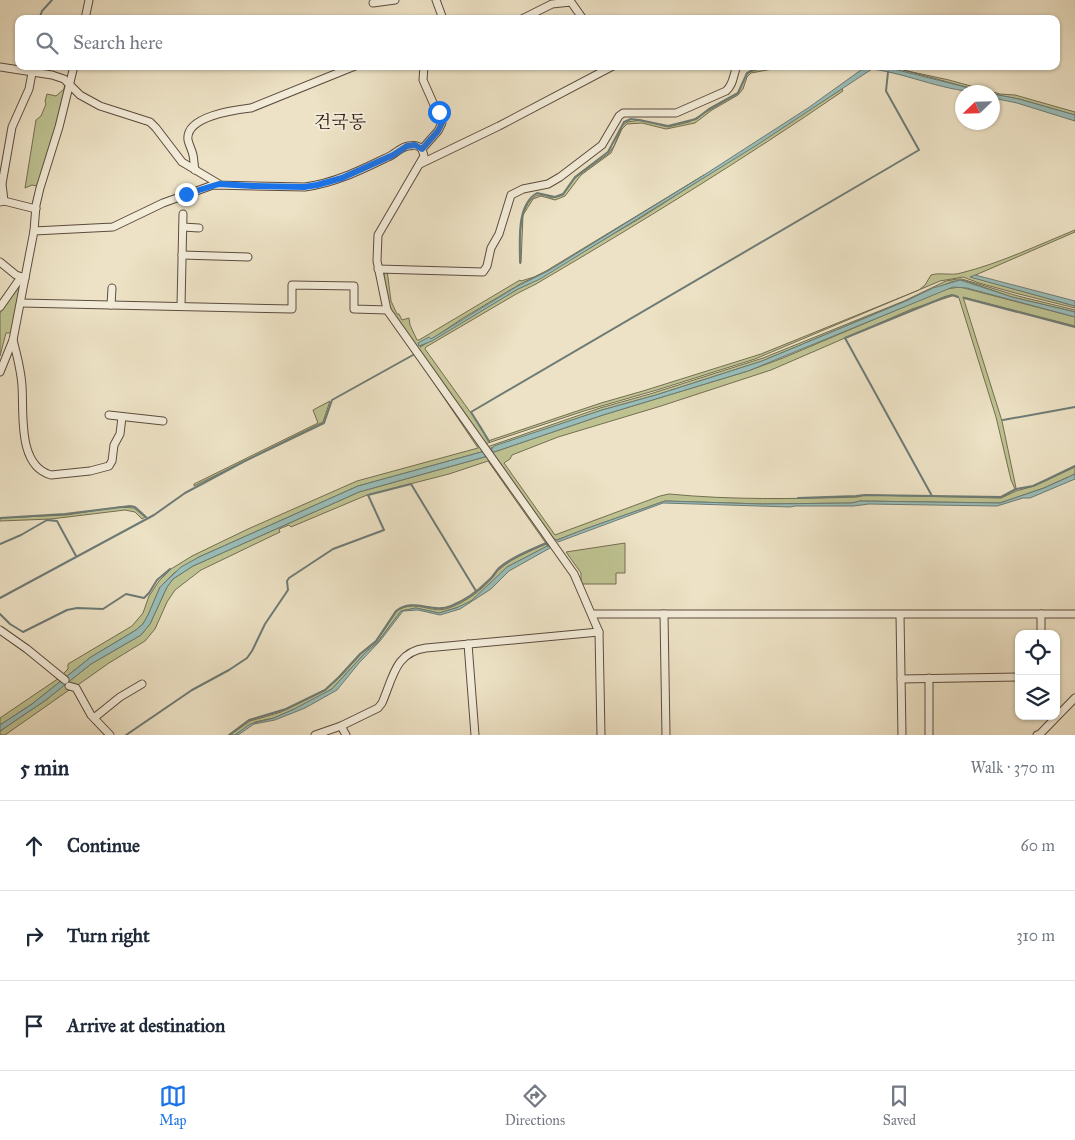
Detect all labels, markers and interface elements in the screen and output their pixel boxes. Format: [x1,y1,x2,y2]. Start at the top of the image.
search box [15,15,1060,70]
icon: search [33,29,61,57]
text: Search here [73,31,163,54]
north arrow [955,85,1000,130]
route start [428,101,451,124]
district label: 건국동 [314,111,366,133]
route end [175,183,198,206]
map controls [1015,630,1060,720]
button: locate [1015,630,1060,675]
button: layers [1015,675,1060,720]
text: 5 min [20,755,69,781]
text: Walk · 370 m [971,758,1055,777]
icon: ahead [20,832,48,860]
text: Continue [67,834,140,857]
text: 60 m [1021,836,1055,855]
icon: right [20,922,48,950]
text: Turn right [67,924,150,947]
text: 310 m [1016,926,1055,945]
icon: arrive [20,1012,48,1040]
text: Arrive at destination [67,1014,225,1037]
tab: Map [159,1082,187,1129]
tab: Directions [505,1082,565,1129]
tab: Saved [883,1082,916,1129]

